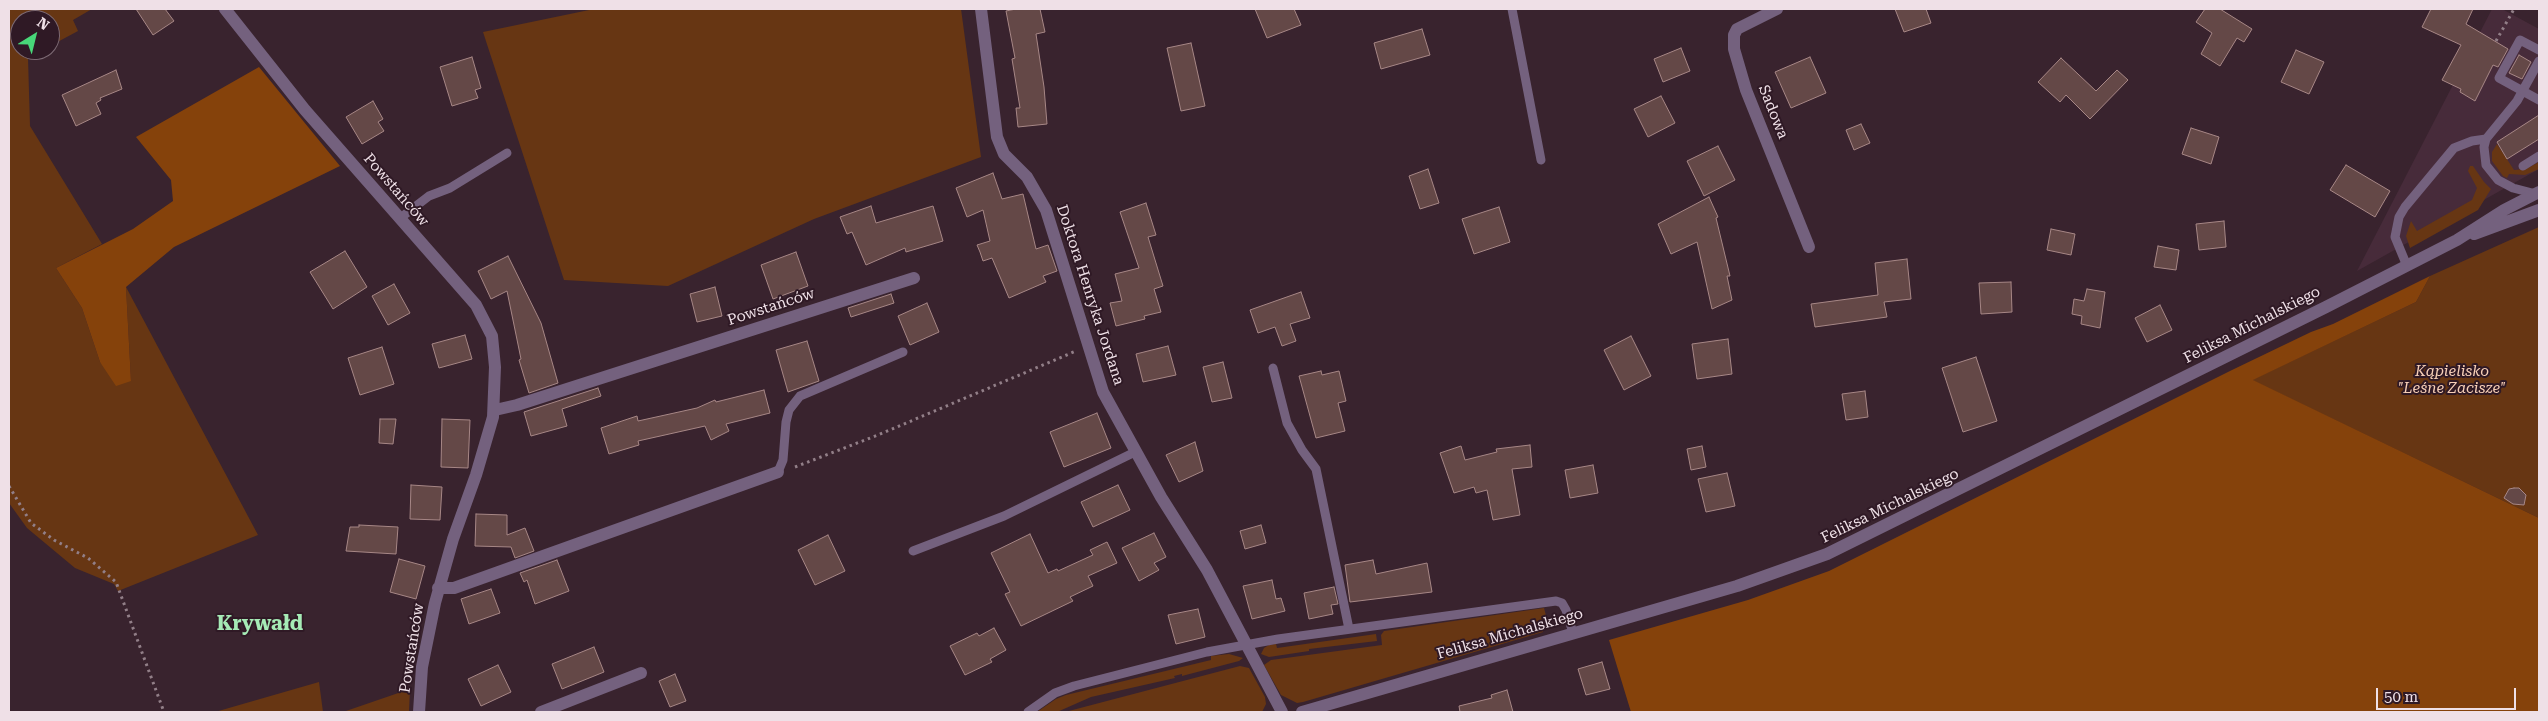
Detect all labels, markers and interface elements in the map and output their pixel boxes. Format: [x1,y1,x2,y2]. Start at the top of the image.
north arrow [10,10,60,60]
text: N [34,14,52,33]
street label: Sadowa [1754,83,1792,141]
street label: Powstańców [359,150,433,230]
street label: Doktora Henryka Jordana [1052,203,1128,387]
street label: Feliksa Michalskiego [2181,283,2323,367]
street label: Powstańców [725,284,817,330]
park label: Kąpielisko "Leśne Zacisze" [2398,363,2506,398]
street label: Feliksa Michalskiego [1818,465,1962,547]
street label: Powstańców [396,602,428,694]
street label: Feliksa Michalskiego [1435,605,1585,663]
district label: Krywałd [217,612,303,636]
scale bar [2378,678,2518,710]
text: 50 m [2384,688,2418,706]

